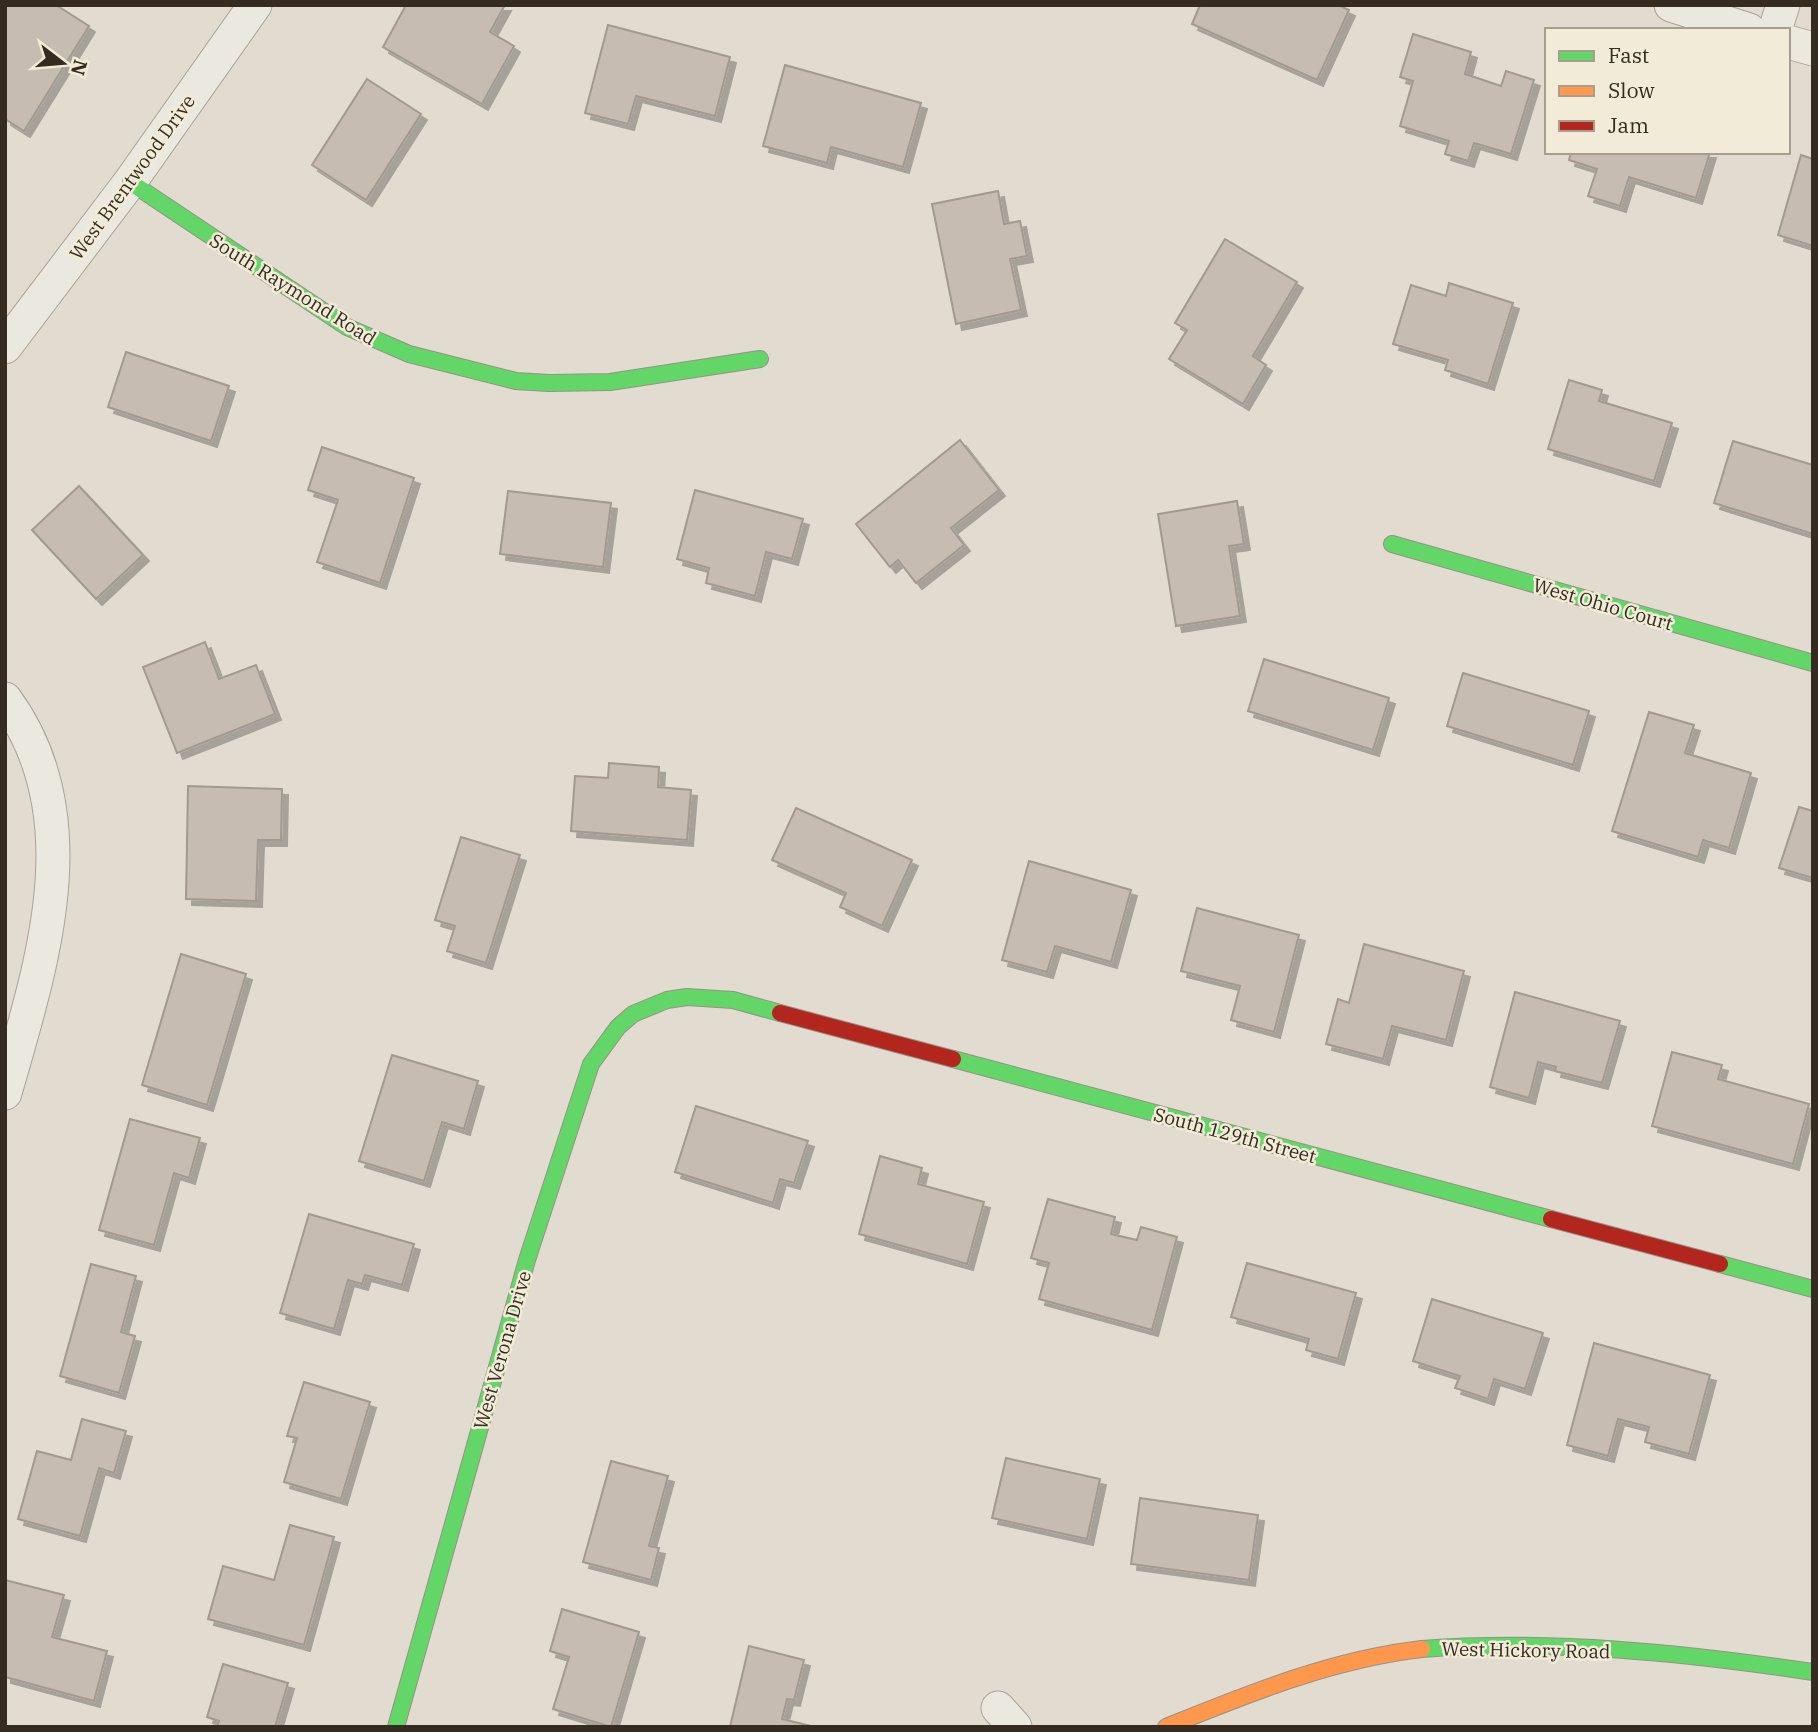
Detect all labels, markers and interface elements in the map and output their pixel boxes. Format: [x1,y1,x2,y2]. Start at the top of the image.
north arrow [28,28,98,98]
legend [1545,28,1790,154]
text: Fast [1608,41,1649,69]
text: N [66,57,93,78]
text: Slow [1608,76,1655,104]
street label: West Brentwood Drive [64,90,200,264]
text: Jam [1608,111,1649,139]
street label: South Raymond Road [205,228,381,350]
street label: West Ohio Court [1530,573,1676,636]
street label: South 129th Street [1151,1102,1319,1168]
street label: West Verona Drive [468,1268,536,1432]
street label: West Hickory Road [1441,1637,1611,1663]

